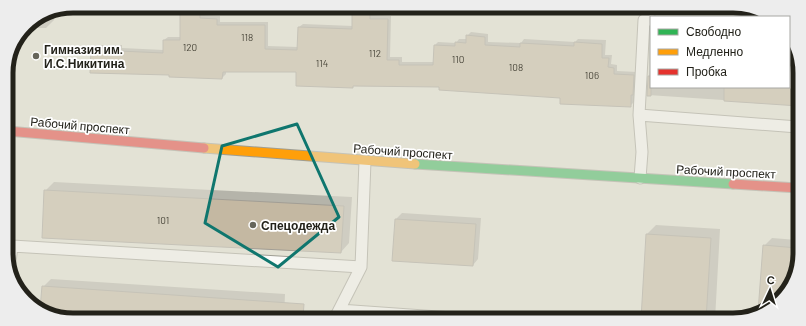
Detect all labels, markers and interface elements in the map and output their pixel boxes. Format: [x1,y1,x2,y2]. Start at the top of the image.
legend [650,16,790,88]
text: Свободно [686,24,741,39]
house number: 118 [241,31,253,43]
house number: 120 [183,41,197,53]
place label: Гимназия им. И.С.Никитина [44,42,125,70]
text: Медленно [686,44,743,59]
house number: 112 [369,47,381,59]
marker: Гимназия им. И.С.Никитина [31,51,41,61]
house number: 110 [452,53,464,65]
house number: 114 [316,57,328,69]
house number: 108 [509,61,523,73]
text: Пробка [686,64,727,79]
house number: 106 [585,69,599,81]
street label: Рабочий проспект [30,114,131,137]
street label: Рабочий проспект [353,141,454,162]
street label: Рабочий проспект [676,161,777,182]
house number: 101 [157,214,169,226]
place label: Спецодежда [261,218,335,233]
marker: Спецодежда [248,220,258,230]
north arrow [750,270,790,310]
text: С [766,273,775,286]

